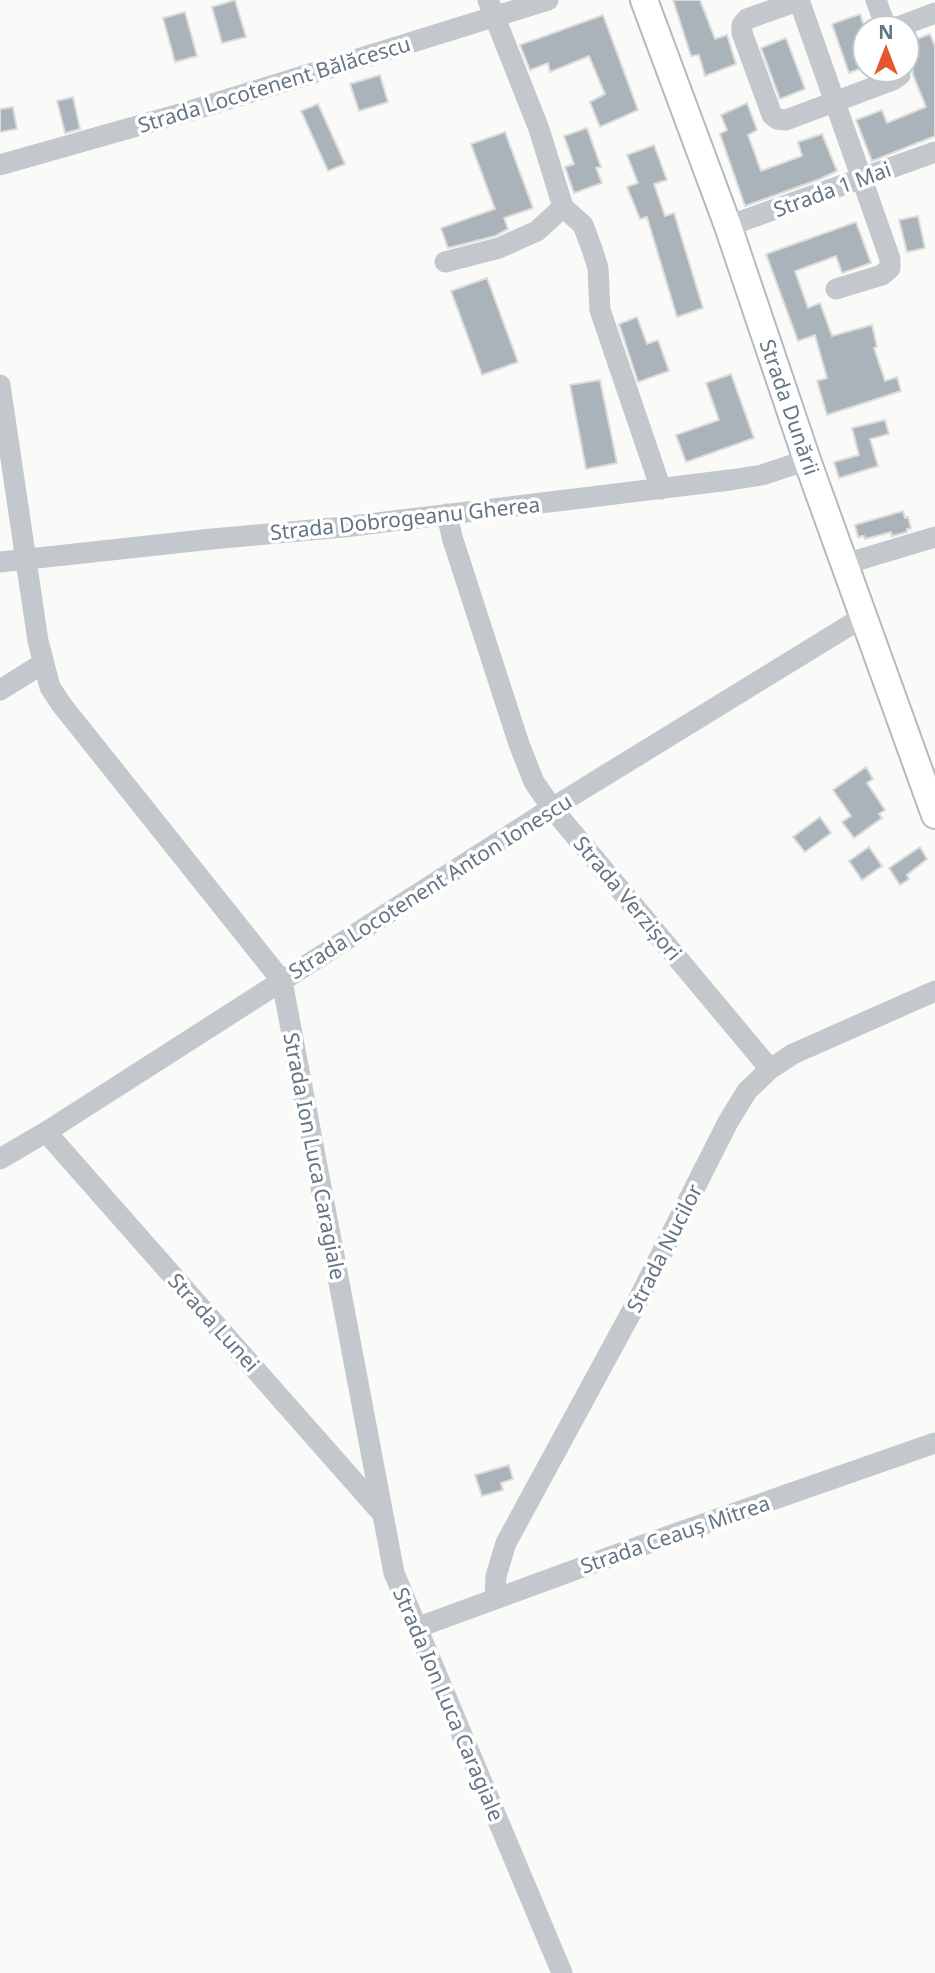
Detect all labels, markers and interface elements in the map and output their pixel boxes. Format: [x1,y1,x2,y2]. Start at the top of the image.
north arrow [851,14,921,84]
text: N [878,19,894,45]
street label: Strada Locotenent Bălăcescu [134,29,414,139]
street label: Strada 1 Mai [769,155,895,223]
street label: Strada Dunării [754,335,826,479]
street label: Strada Dobrogeanu Gherea [269,490,541,546]
street label: Strada Locotenent Anton Ionescu [283,787,577,985]
street label: Strada Verzișori [568,830,688,966]
street label: Strada Ion Luca Caragiale [277,1030,353,1282]
street label: Strada Nucilor [620,1179,709,1317]
street label: Strada Lunei [162,1267,266,1377]
street label: Strada Ceauș Mitrea [577,1488,773,1580]
street label: Strada Ion Luca Caragiale [387,1583,511,1825]

